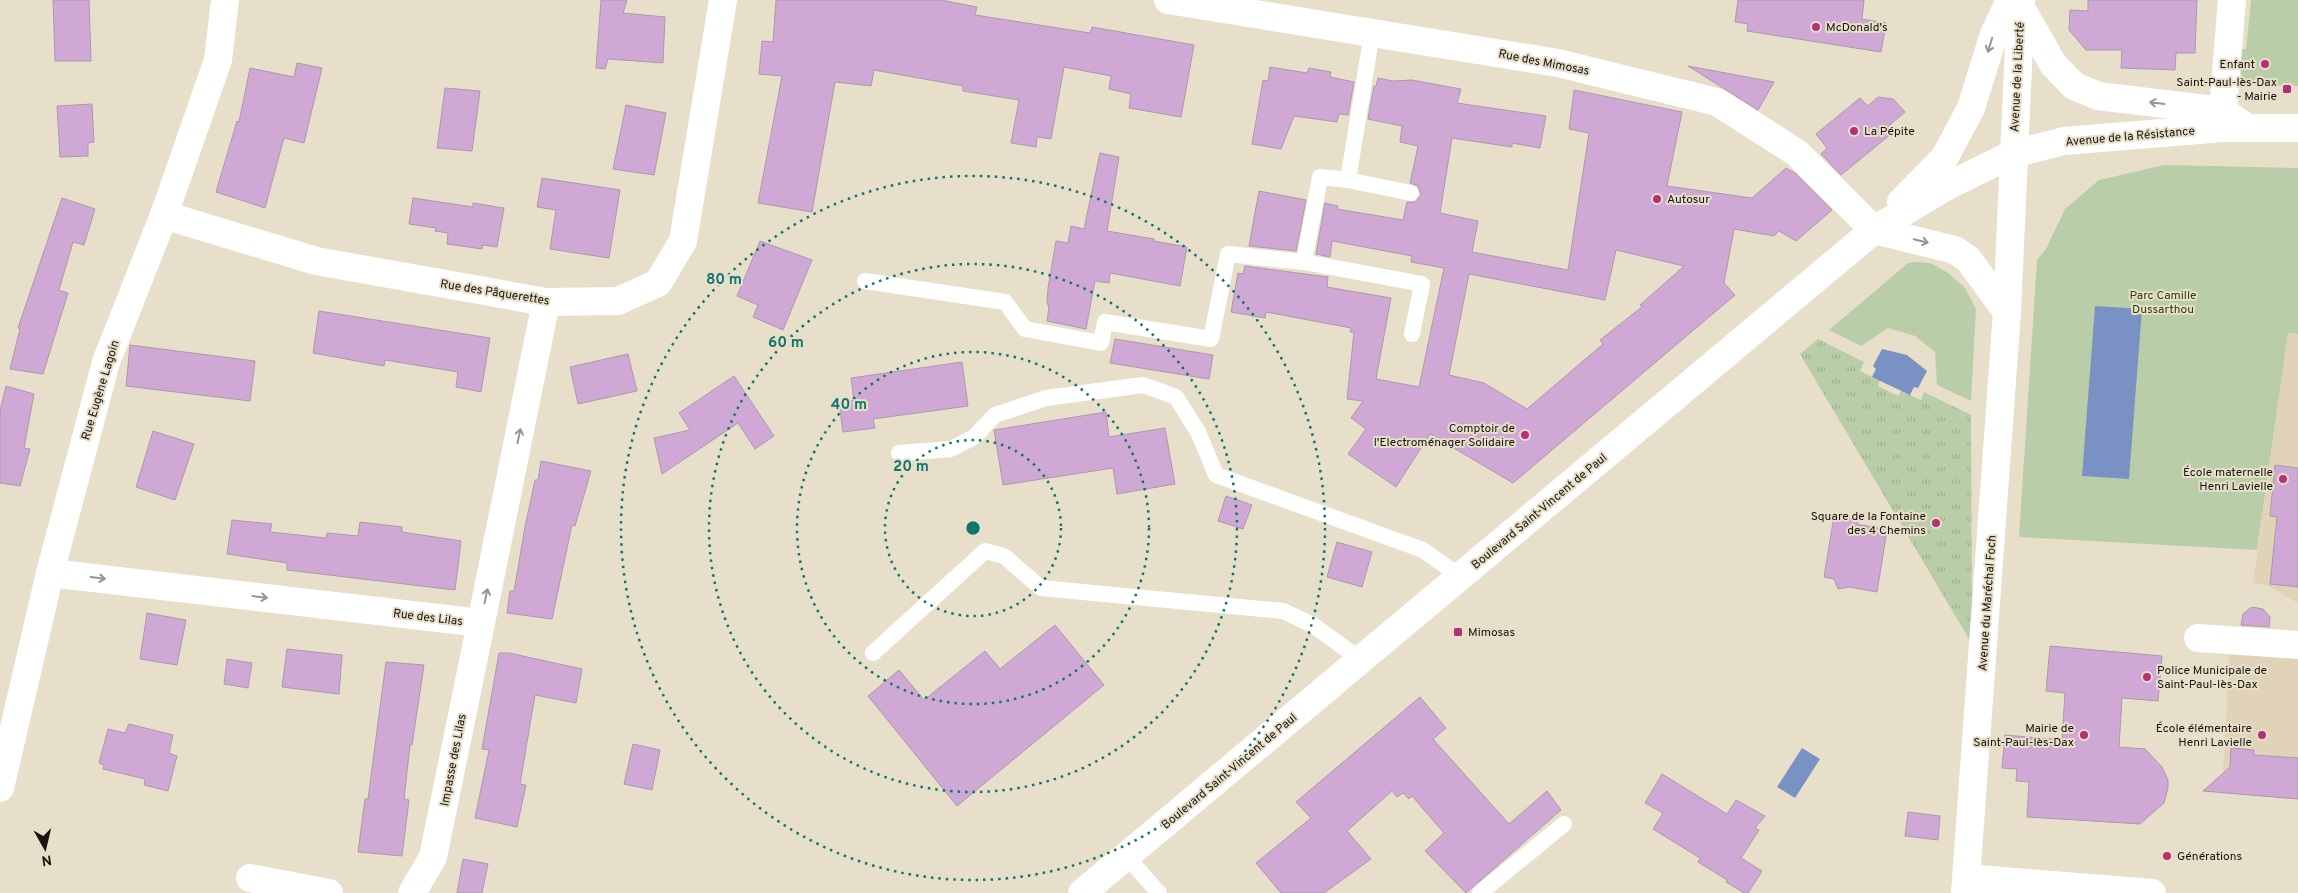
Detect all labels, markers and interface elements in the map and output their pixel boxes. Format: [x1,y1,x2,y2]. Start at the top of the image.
place label: McDonald's [1826,20,1888,36]
marker: McDonald's [1810,21,1822,33]
street label: Avenue de la Liberté [2007,22,2029,133]
one-way arrow [1985,36,1995,52]
street label: Rue des Mimosas [1497,46,1591,80]
place label: Enfant [2220,57,2255,73]
marker: Enfant [2259,58,2271,70]
place label: Saint-Paul-lès-Dax - Mairie [2176,75,2277,105]
marker: Saint-Paul-lès-Dax - Mairie [2281,83,2293,95]
one-way arrow [2149,98,2165,108]
street label: Avenue de la Résistance [2065,123,2196,151]
place label: La Pépite [1864,124,1915,140]
marker: La Pépite [1848,125,1860,137]
place label: Autosur [1667,192,1710,208]
marker: Autosur [1651,193,1663,205]
one-way arrow [1913,237,1929,246]
text: 80 m [706,271,742,290]
street label: Rue des Pâquerettes [439,276,551,310]
park label: Parc Camille Dussarthou [2129,288,2197,318]
text: 60 m [768,334,804,353]
street label: Rue Eugène Lagoin [78,338,124,442]
text: 40 m [831,396,867,415]
place label: Comptoir de l'Electroménager Solidaire [1374,421,1515,451]
one-way arrow [514,429,524,445]
marker: Comptoir de l'Electroménager Solidaire [1519,429,1531,441]
street label: Boulevard Saint-Vincent de Paul [1468,450,1611,573]
text: 20 m [893,458,929,477]
place label: École maternelle Henri Lavielle [2183,465,2273,495]
marker: École maternelle Henri Lavielle [2277,473,2289,485]
place label: Square de la Fontaine des 4 Chemins [1811,509,1926,539]
marker: Square de la Fontaine des 4 Chemins [1930,517,1942,529]
centre of rings [964,519,982,537]
street label: Avenue du Maréchal Foch [1975,534,2001,672]
one-way arrow [90,573,106,583]
one-way arrow [482,588,491,604]
one-way arrow [251,592,267,602]
street label: Rue des Lilas [392,606,464,630]
place label: Mimosas [1468,625,1515,641]
marker: Mimosas [1452,626,1464,638]
place label: Police Municipale de Saint-Paul-lès-Dax [2157,663,2267,693]
marker: Police Municipale de Saint-Paul-lès-Dax [2141,671,2153,683]
street label: Boulevard Saint-Vincent de Paul [1158,710,1301,833]
street label: Impasse des Lilas [437,713,471,808]
place label: Mairie de Saint-Paul-lès-Dax [1973,721,2074,751]
place label: École élémentaire Henri Lavielle [2156,721,2252,751]
marker: Mairie de Saint-Paul-lès-Dax [2078,729,2090,741]
marker: École élémentaire Henri Lavielle [2256,729,2268,741]
north arrow [20,823,70,873]
place label: Générations [2177,849,2242,865]
text: N [40,850,53,869]
marker: Générations [2161,850,2173,862]

